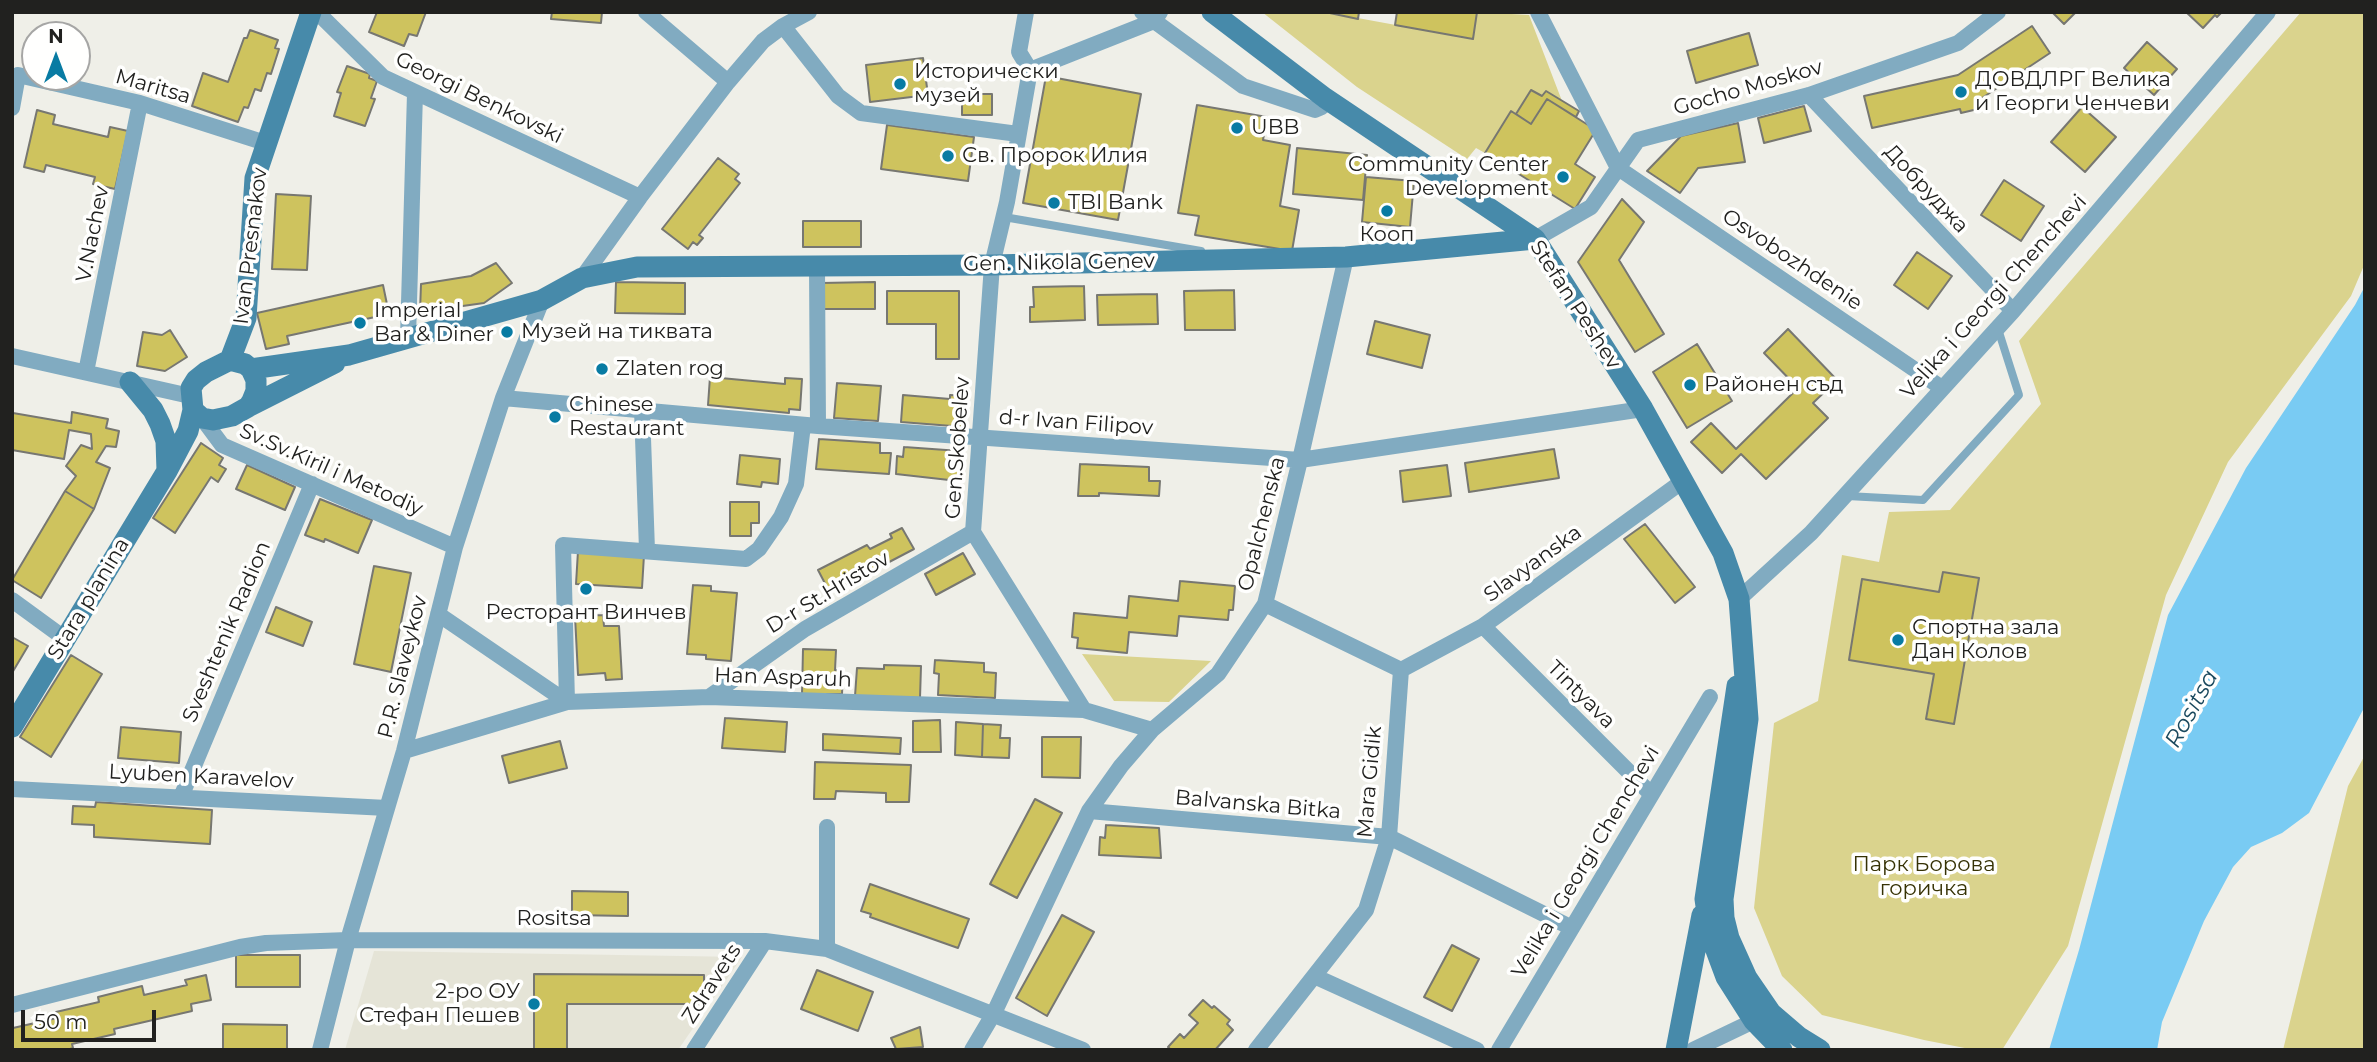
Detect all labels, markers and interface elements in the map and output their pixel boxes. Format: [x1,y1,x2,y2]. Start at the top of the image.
north arrow [21,21,91,91]
text: N [48,25,64,48]
street label: Georgi Benkovski [391,47,567,149]
street label: Gocho Moskov [1671,55,1825,121]
place label: Исторически музей [914,59,1059,109]
street label: Maritsa [112,64,194,110]
place label: ДОВДЛРГ Велика и Георги Ченчеви [1975,67,2171,117]
marker: Исторически музей [892,76,908,92]
marker: ДОВДЛРГ Велика и Георги Ченчеви [1953,84,1969,100]
place label: UBB [1251,115,1299,141]
marker: UBB [1229,120,1245,136]
street label: Добруджа [1879,139,1973,239]
place label: Св. Пророк Илия [962,143,1148,169]
marker: Св. Пророк Илия [940,148,956,164]
place label: Community Center Development [1348,152,1549,202]
street label: Ivan Presnakov [229,166,273,326]
marker: Community Center Development [1555,169,1571,185]
street label: V.Nachev [71,184,115,284]
place label: TBI Bank [1068,190,1163,216]
street label: Velika i Georgi Chenchevi [1896,190,2092,404]
marker: TBI Bank [1046,195,1062,211]
marker: Кооп [1379,203,1395,219]
street label: Osvobozhdenie [1717,204,1867,316]
place label: Кооп [1360,222,1414,248]
street label: Stefan Peshev [1524,236,1626,374]
street label: Gen. Nikola Genev [963,249,1155,277]
place label: Imperial Bar & Diner [374,298,494,348]
marker: Imperial Bar & Diner [352,315,368,331]
place label: Музей на тиквата [521,319,713,345]
marker: Музей на тиквата [499,324,515,340]
place label: Zlaten rog [616,356,724,382]
marker: Zlaten rog [594,361,610,377]
place label: Районен съд [1704,372,1843,398]
street label: Gen.Skobelev [940,376,976,520]
marker: Районен съд [1682,377,1698,393]
place label: Chinese Restaurant [569,392,684,442]
street label: d-r Ivan Filipov [998,405,1154,441]
marker: Chinese Restaurant [547,409,563,425]
street label: Sv.Sv.Kiril i Metodiy [235,418,427,522]
street label: Opalchenska [1233,454,1291,594]
street label: Slavyanska [1479,520,1587,608]
street label: Stara planina [43,534,135,664]
street label: Sveshtenik Radion [177,538,277,726]
street label: D-r St.Hristov [762,546,894,640]
marker: Ресторант Винчев [578,581,594,597]
street label: P.R. Slaveykov [373,593,433,741]
place label: Ресторант Винчев [486,600,686,626]
place label: Спортна зала Дан Колов [1912,615,2059,665]
marker: Спортна зала Дан Колов [1890,632,1906,648]
street label: Tintyava [1542,656,1620,734]
street label: Han Asparuh [714,663,852,693]
water label: Rositsa [2159,665,2225,753]
street label: Mara Gidik [1353,725,1387,839]
street label: Velika i Georgi Chenchevi [1507,742,1665,982]
street label: Lyuben Karavelov [108,760,294,794]
street label: Balvanska Bitka [1174,785,1342,825]
park label: Парк Борова горичка [1852,852,1996,902]
street label: Rositsa [516,906,592,932]
street label: Zdravets [677,939,747,1029]
place label: 2-ро ОУ Стефан Пешев [359,979,520,1029]
scale bar [24,996,159,1040]
marker: 2-ро ОУ Стефан Пешев [526,996,542,1012]
text: 50 m [34,1009,88,1034]

